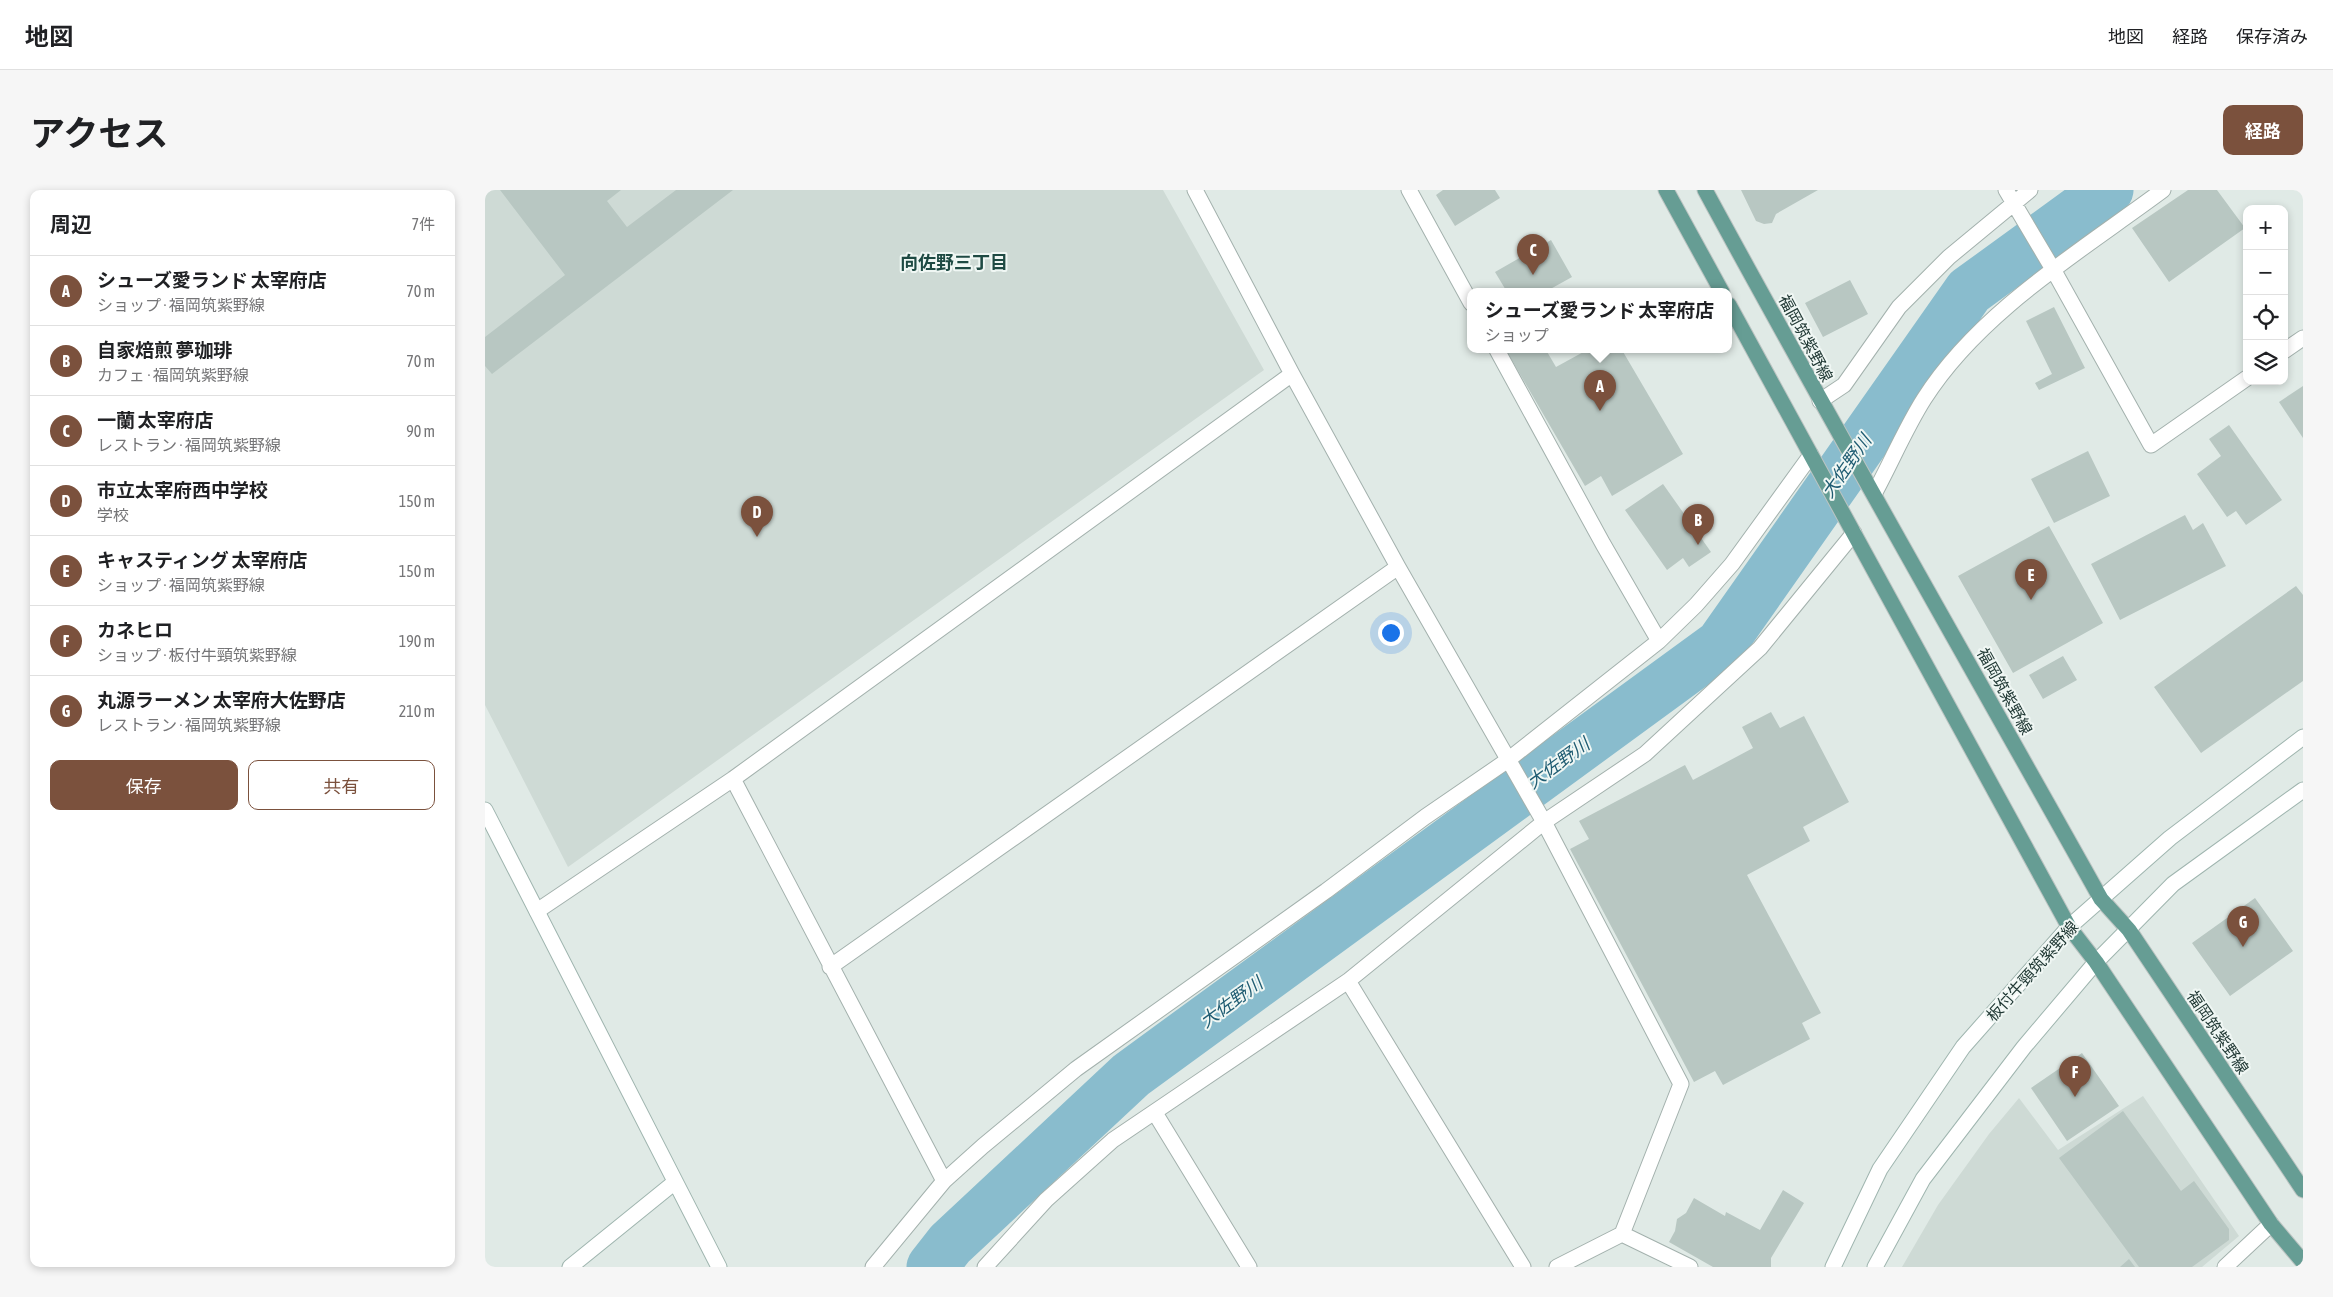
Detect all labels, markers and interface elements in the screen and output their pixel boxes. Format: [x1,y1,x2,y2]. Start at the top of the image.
text: 地図 [25,23,73,50]
text: 地図 [2108,26,2144,47]
text: 経路 [2172,26,2208,47]
text: 保存済み [2236,26,2308,47]
button: 経路 [2223,105,2303,155]
text: アクセス [30,113,168,153]
map controls [2243,205,2288,385]
button: + [2243,205,2288,250]
text: 周辺 [50,212,92,236]
text: 7件 [411,215,435,233]
pin: C [1517,234,1549,275]
button: − [2243,250,2288,295]
district label: 向佐野三丁目 [900,252,1008,273]
text: シューズ愛ランド 太宰府店 [97,269,327,291]
text: A [62,282,70,300]
text: 70 m [406,282,435,300]
popup [1467,288,1732,353]
street label: 福岡筑紫野線 [1776,291,1836,385]
button: locate [2243,295,2288,340]
text: ショップ · 福岡筑紫野線 [97,296,265,314]
text: シューズ愛ランド 太宰府店 [1485,299,1714,321]
text: ショップ [1485,326,1549,344]
text: 自家焙煎 夢珈琲 [97,339,233,361]
button: layers [2243,340,2288,385]
text: B [62,352,70,370]
text: 70 m [406,352,435,370]
text: カフェ · 福岡筑紫野線 [97,366,249,384]
pin: A [1584,370,1616,411]
text: 一蘭 太宰府店 [97,409,214,431]
text: C [62,422,70,440]
text: 90 m [406,422,435,440]
water label: 大佐野川 [1817,429,1876,502]
text: レストラン · 福岡筑紫野線 [97,436,281,454]
text: 市立太宰府西中学校 [97,479,268,501]
text: D [62,492,70,510]
text: 150 m [399,492,435,510]
pin: D [741,496,773,537]
pin: B [1682,504,1714,545]
text: 学校 [97,506,129,524]
text: キャスティング 太宰府店 [97,549,307,571]
pin: E [2015,559,2047,600]
text: E [63,562,69,580]
text: 150 m [399,562,435,580]
text: ショップ · 福岡筑紫野線 [97,576,265,594]
text: カネヒロ [97,619,173,641]
your location [1378,620,1404,646]
text: F [63,632,69,650]
text: 190 m [399,632,435,650]
street label: 福岡筑紫野線 [1974,645,2036,737]
text: ショップ · 板付牛頸筑紫野線 [97,646,297,664]
text: 丸源ラーメン 太宰府大佐野店 [97,689,346,711]
text: G [62,702,70,720]
text: 210 m [399,702,435,720]
text: レストラン · 福岡筑紫野線 [97,716,281,734]
water label: 大佐野川 [1523,732,1595,793]
button: 保存 [50,760,238,810]
button: 共有 [248,760,435,810]
pin: G [2227,906,2259,947]
street label: 板付牛頸筑紫野線 [1982,917,2082,1025]
water label: 大佐野川 [1196,971,1268,1032]
street label: 福岡筑紫野線 [2184,987,2252,1077]
pin: F [2059,1056,2091,1097]

